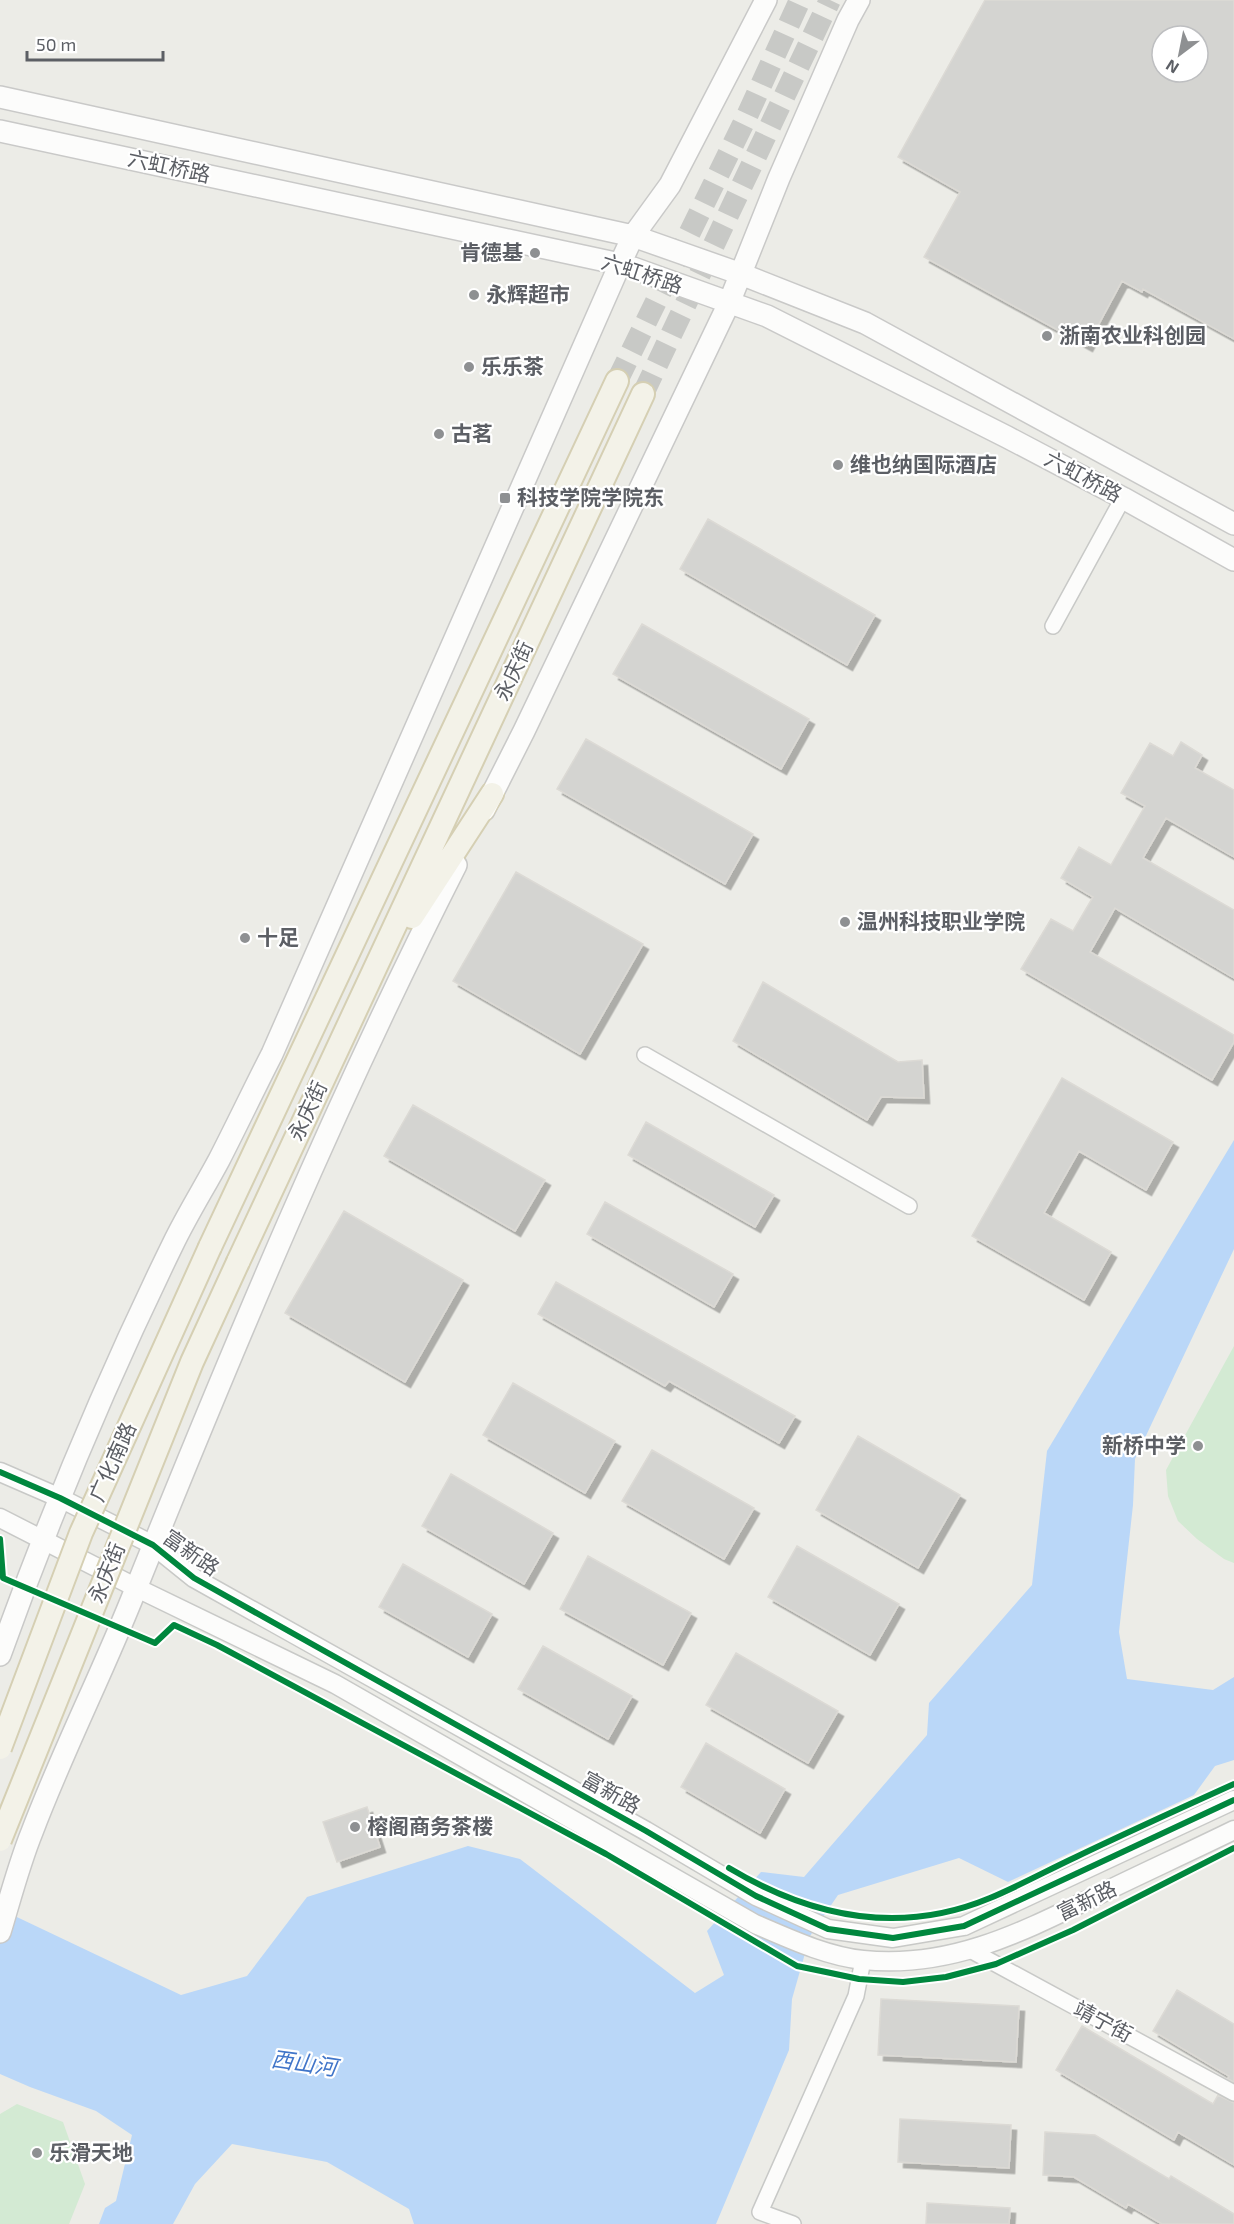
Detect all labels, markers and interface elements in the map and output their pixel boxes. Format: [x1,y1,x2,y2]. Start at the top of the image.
scale bar [27,24,164,62]
north arrow [1150,24,1210,84]
text: 50 m [36,33,76,55]
text: N [1162,56,1182,78]
street label: 六虹桥路 [126,145,213,186]
place label: 肯德基 [460,239,523,264]
marker: 肯德基 [528,246,542,260]
street label: 六虹桥路 [599,248,686,297]
place label: 永辉超市 [486,281,570,306]
marker: 永辉超市 [467,288,481,302]
place label: 浙南农业科创园 [1059,322,1206,347]
marker: 浙南农业科创园 [1040,329,1054,343]
place label: 乐乐茶 [481,353,544,378]
marker: 乐乐茶 [462,360,476,374]
place label: 古茗 [451,420,493,445]
marker: 古茗 [432,427,446,441]
street label: 六虹桥路 [1041,445,1127,506]
place label: 维也纳国际酒店 [850,451,997,476]
marker: 维也纳国际酒店 [831,458,845,472]
place label: 科技学院学院东 [517,484,664,509]
marker: 科技学院学院东 [498,491,512,505]
street label: 永庆街 [488,637,537,704]
place label: 温州科技职业学院 [857,908,1025,933]
marker: 温州科技职业学院 [838,915,852,929]
place label: 十足 [257,924,299,949]
marker: 十足 [238,931,252,945]
street label: 永庆街 [282,1077,331,1144]
street label: 广化南路 [83,1418,140,1505]
place label: 新桥中学 [1102,1432,1186,1457]
marker: 新桥中学 [1191,1439,1205,1453]
street label: 富新路 [159,1523,225,1580]
street label: 永庆街 [82,1539,129,1606]
street label: 富新路 [578,1765,645,1818]
place label: 榕阁商务茶楼 [367,1813,493,1838]
marker: 榕阁商务茶楼 [348,1820,362,1834]
street label: 富新路 [1053,1875,1120,1925]
street label: 靖宁街 [1070,1995,1137,2047]
water label: 西山河 [270,2045,343,2080]
place label: 乐滑天地 [49,2139,133,2164]
marker: 乐滑天地 [30,2146,44,2160]

